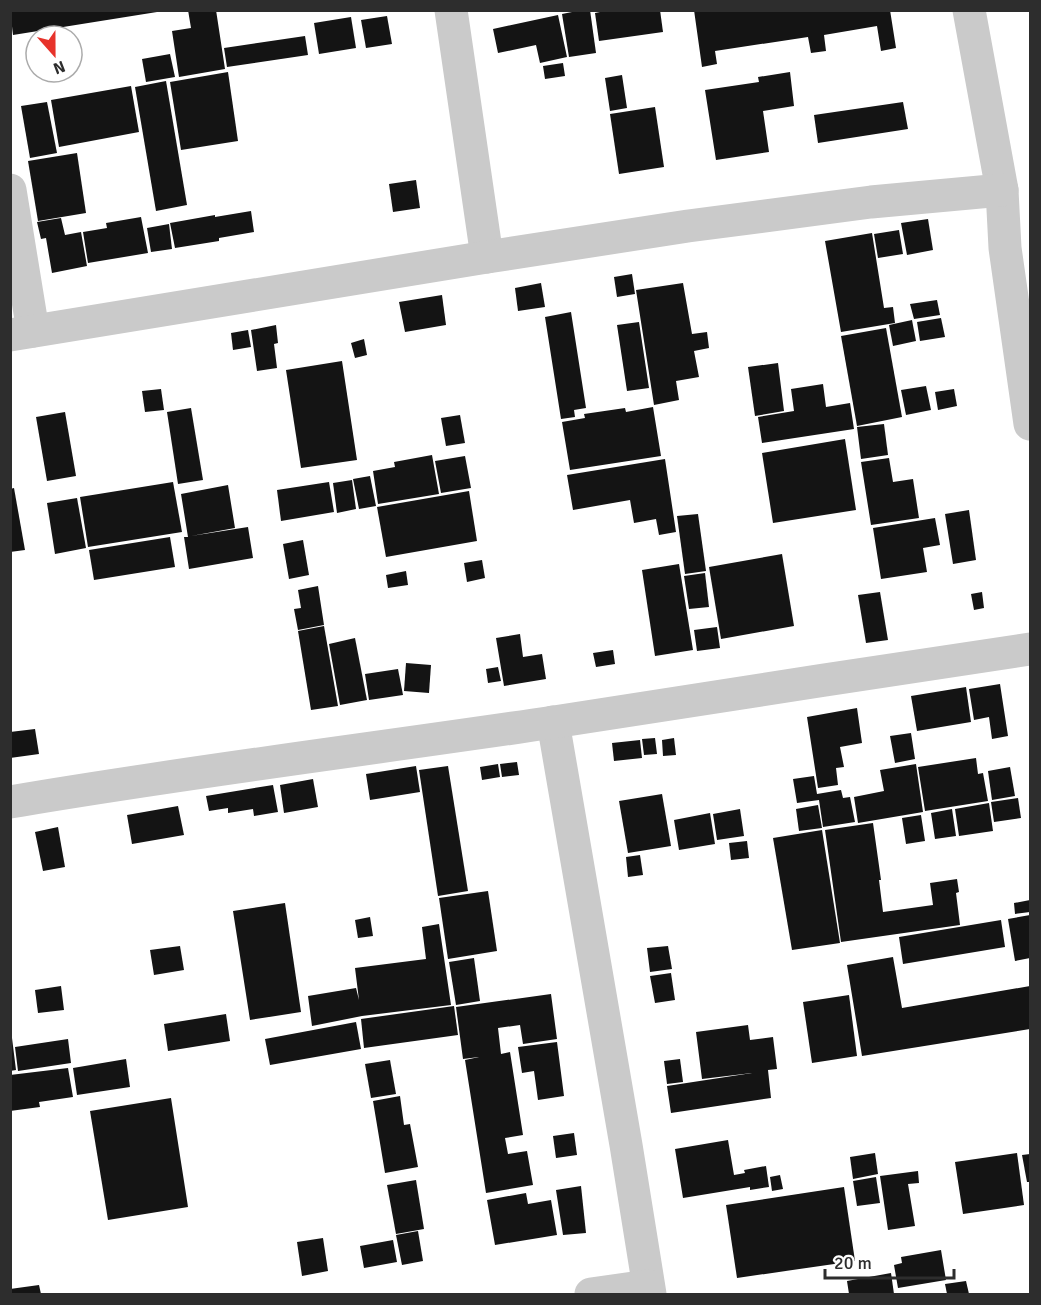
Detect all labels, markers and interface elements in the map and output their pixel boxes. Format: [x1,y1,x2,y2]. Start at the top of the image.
north arrow [24,24,84,84]
text: N [50,56,68,78]
scale bar [825,1242,954,1280]
text: 20 m [834,1252,872,1274]

